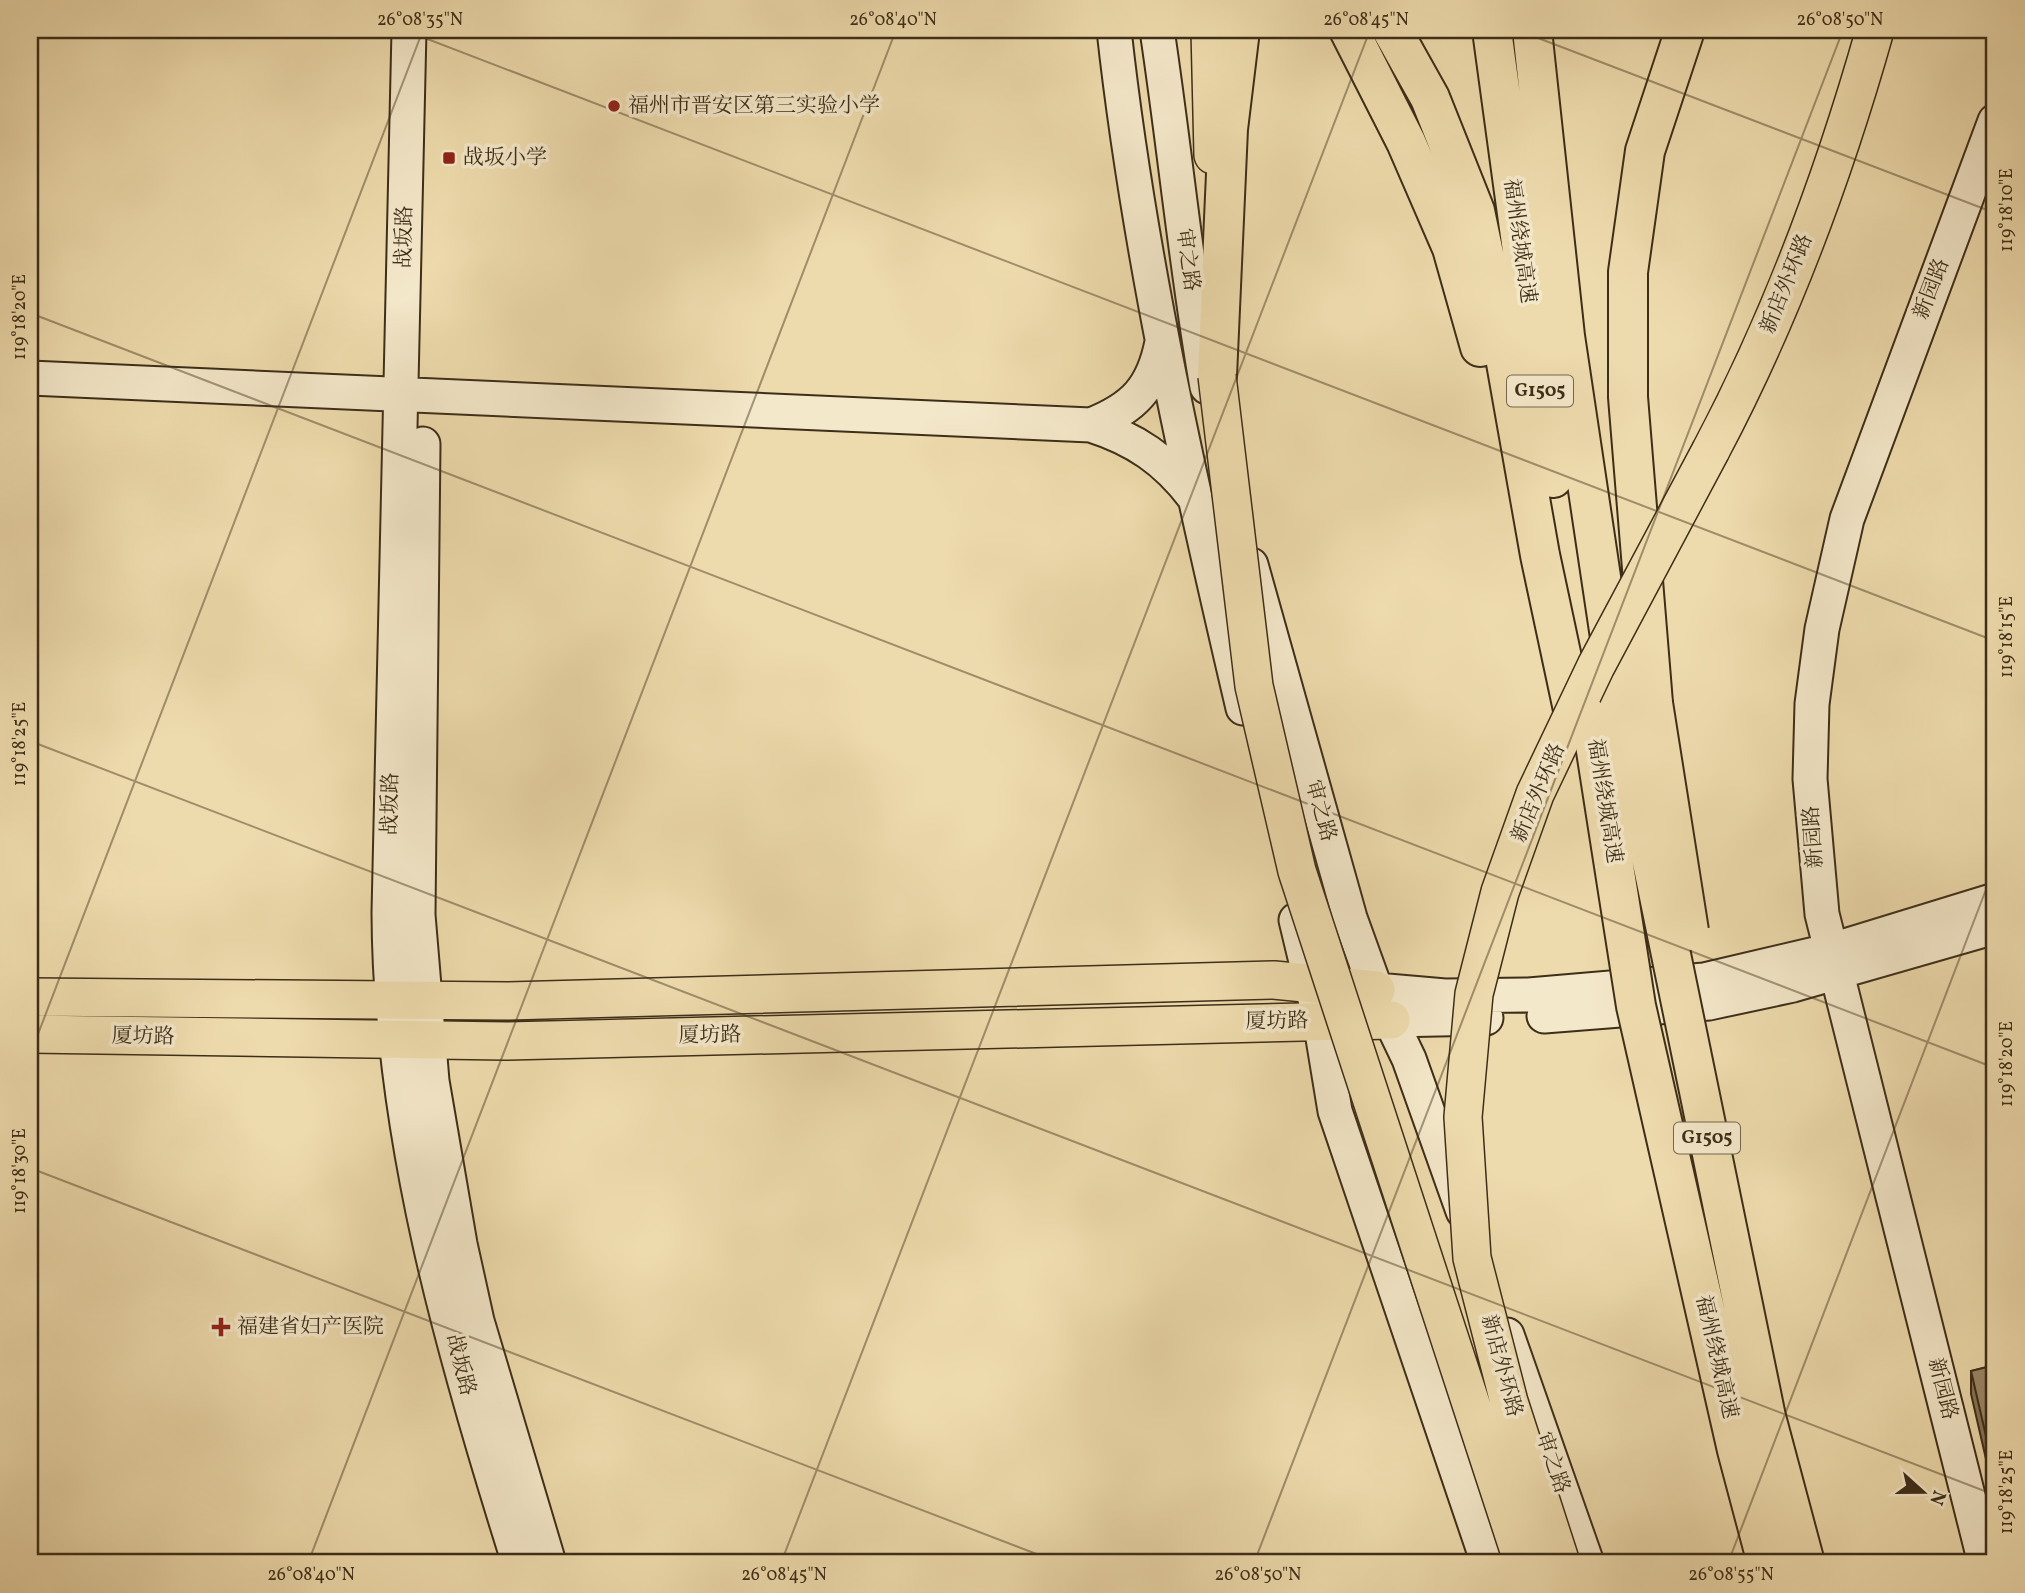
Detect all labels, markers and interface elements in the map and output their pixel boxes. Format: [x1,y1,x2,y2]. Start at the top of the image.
text: 26°08'35"N [377,8,463,33]
text: 26°08'40"N [849,8,937,33]
text: 26°08'45"N [1323,8,1409,33]
text: 26°08'50"N [1797,8,1883,33]
place label: 福州市晋安区第三实验小学 [628,92,880,121]
marker: 福州市晋安区第三实验小学 [606,98,622,114]
place label: 战坂小学 [463,144,547,173]
marker: 战坂小学 [441,150,457,166]
text: 119°18'10"E [1995,168,2020,252]
street label: 福州绕城高速 [1496,177,1542,305]
street label: 战坂路 [390,205,420,269]
street label: 审之路 [1168,227,1206,293]
street label: 新店外环路 [1754,230,1820,338]
street label: 新园路 [1907,254,1957,324]
text: 119°18'20"E [8,274,33,360]
road number: G1505 [1507,376,1573,406]
text: 119°18'15"E [1995,596,2020,678]
text: 119°18'25"E [8,702,33,786]
street label: 福州绕城高速 [1580,737,1628,865]
street label: 新店外环路 [1505,739,1573,847]
street label: 战坂路 [376,772,406,836]
street label: 审之路 [1297,777,1343,845]
street label: 新园路 [1797,805,1831,869]
street label: 厦坊路 [1245,1007,1309,1037]
street label: 厦坊路 [678,1021,742,1051]
text: 119°18'20"E [1995,1021,2020,1107]
street label: 厦坊路 [111,1022,175,1052]
road number: G1505 [1674,1122,1740,1154]
text: 119°18'30"E [8,1128,33,1214]
street label: 福州绕城高速 [1688,1292,1744,1422]
street label: 新店外环路 [1473,1312,1529,1420]
place label: 福建省妇产医院 [237,1313,384,1342]
marker: 福建省妇产医院 [211,1317,231,1337]
street label: 战坂路 [438,1331,482,1399]
street label: 新园路 [1920,1355,1964,1423]
street label: 审之路 [1528,1428,1576,1498]
text: 119°18'25"E [1995,1450,2020,1534]
north arrow [1888,1456,1958,1526]
text: N [1922,1486,1952,1509]
text: 26°08'40"N [267,1563,355,1588]
text: 26°08'45"N [741,1563,827,1588]
text: 26°08'50"N [1215,1563,1301,1588]
text: 26°08'55"N [1688,1563,1774,1588]

